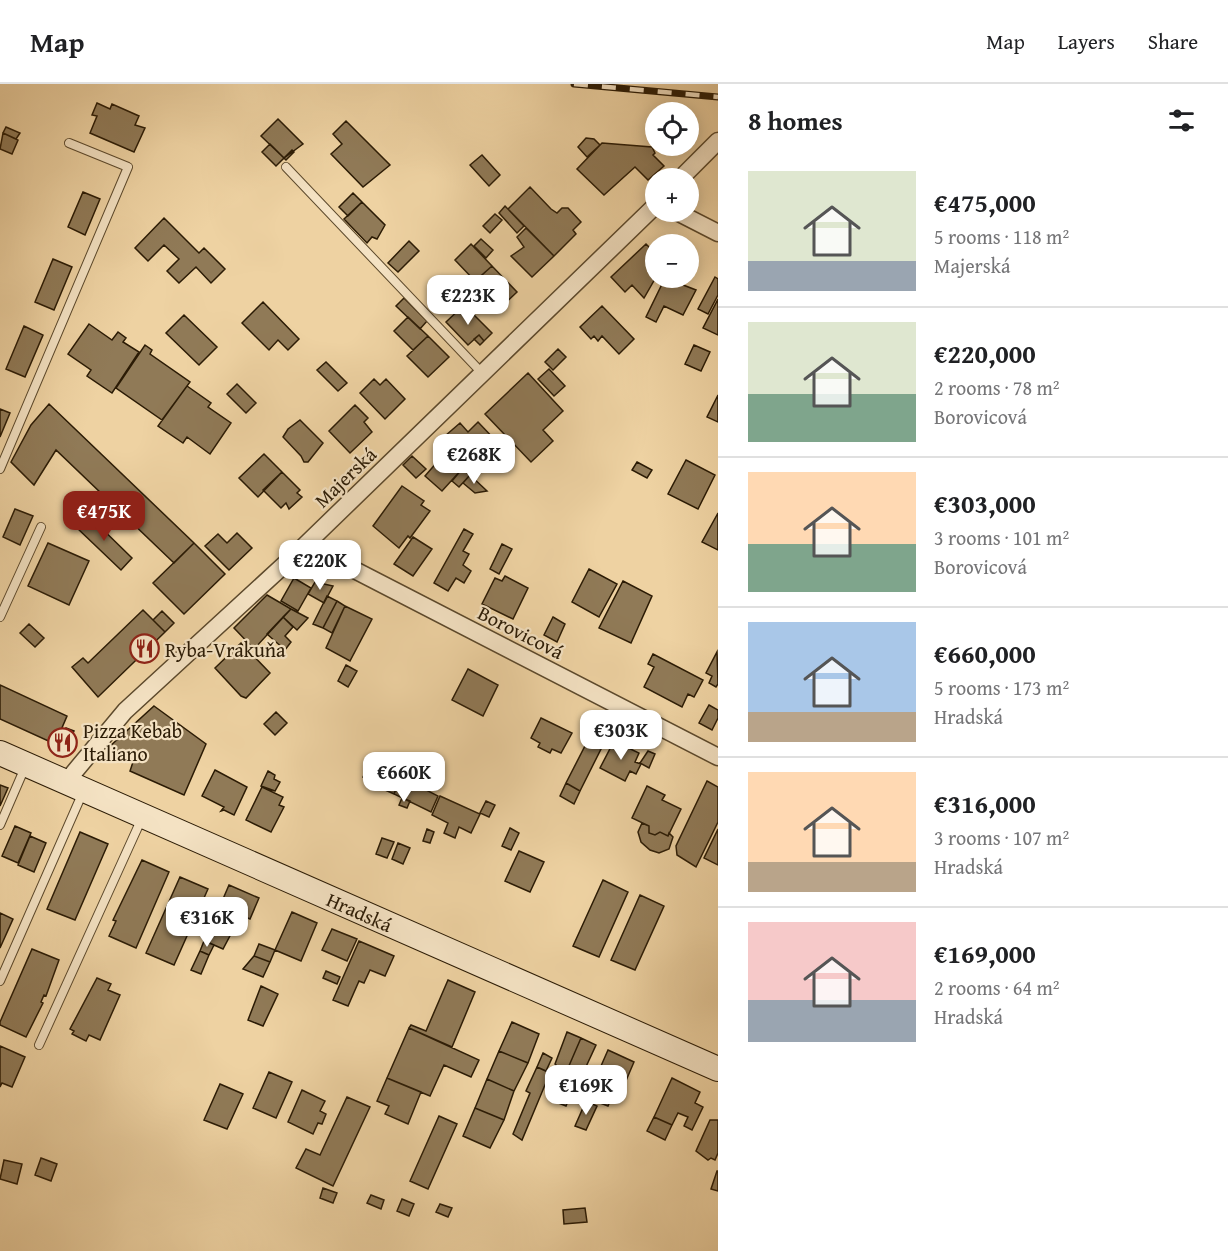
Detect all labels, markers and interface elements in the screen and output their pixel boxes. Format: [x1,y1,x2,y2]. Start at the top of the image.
text: Map [30,21,84,62]
text: Map [986,26,1025,57]
text: Layers [1058,26,1115,57]
text: Share [1148,26,1198,57]
text: 8 homes [748,101,843,140]
map controls [645,102,699,288]
button: locate [645,102,699,156]
icon: filters [1165,104,1198,137]
button: + [645,168,699,222]
text: €475,000 [934,183,1036,222]
icon: home [796,195,868,267]
text: 5 rooms · 118 m² [934,222,1069,251]
button: − [645,234,699,288]
text: Majerská [934,251,1010,280]
pin: €223K [426,275,510,326]
text: €223K [441,280,495,309]
text: €220,000 [934,334,1036,373]
icon: home [796,346,868,418]
text: 2 rooms · 78 m² [934,373,1060,402]
text: Borovicová [934,402,1027,431]
pin: €268K [432,434,516,485]
text: €268K [447,439,501,468]
street label: Majerská [307,440,383,514]
text: €303,000 [934,484,1036,523]
pin: €475K [62,491,146,542]
text: €475K [77,496,131,525]
icon: home [796,496,868,568]
text: 3 rooms · 101 m² [934,523,1069,552]
pin: €220K [278,540,362,591]
text: €220K [293,545,347,574]
text: Borovicová [934,552,1027,581]
street label: Borovicová [473,598,569,666]
restaurant icon: Ryba-Vrakuňa [128,633,160,665]
text: €660,000 [934,634,1036,673]
place label: Ryba-Vrakuňa [165,635,286,664]
icon: home [796,646,868,718]
text: 5 rooms · 173 m² [934,673,1069,702]
text: Hradská [934,702,1003,731]
pin: €303K [579,710,663,761]
text: €303K [594,715,648,744]
place label: Pizza Kebab Italiano [83,716,182,768]
restaurant icon: Pizza Kebab Italiano [46,726,78,758]
pin: €660K [362,752,446,803]
text: €660K [377,757,431,786]
text: €316,000 [934,784,1036,823]
icon: home [796,796,868,868]
text: 3 rooms · 107 m² [934,823,1069,852]
text: Hradská [934,852,1003,881]
street label: Hradská [322,884,398,939]
pin: €316K [165,897,249,948]
text: €316K [180,902,234,931]
text: €169,000 [934,934,1036,973]
icon: home [796,946,868,1018]
text: 2 rooms · 64 m² [934,973,1060,1002]
text: Hradská [934,1002,1003,1031]
pin: €169K [544,1065,628,1116]
text: €169K [559,1070,613,1099]

